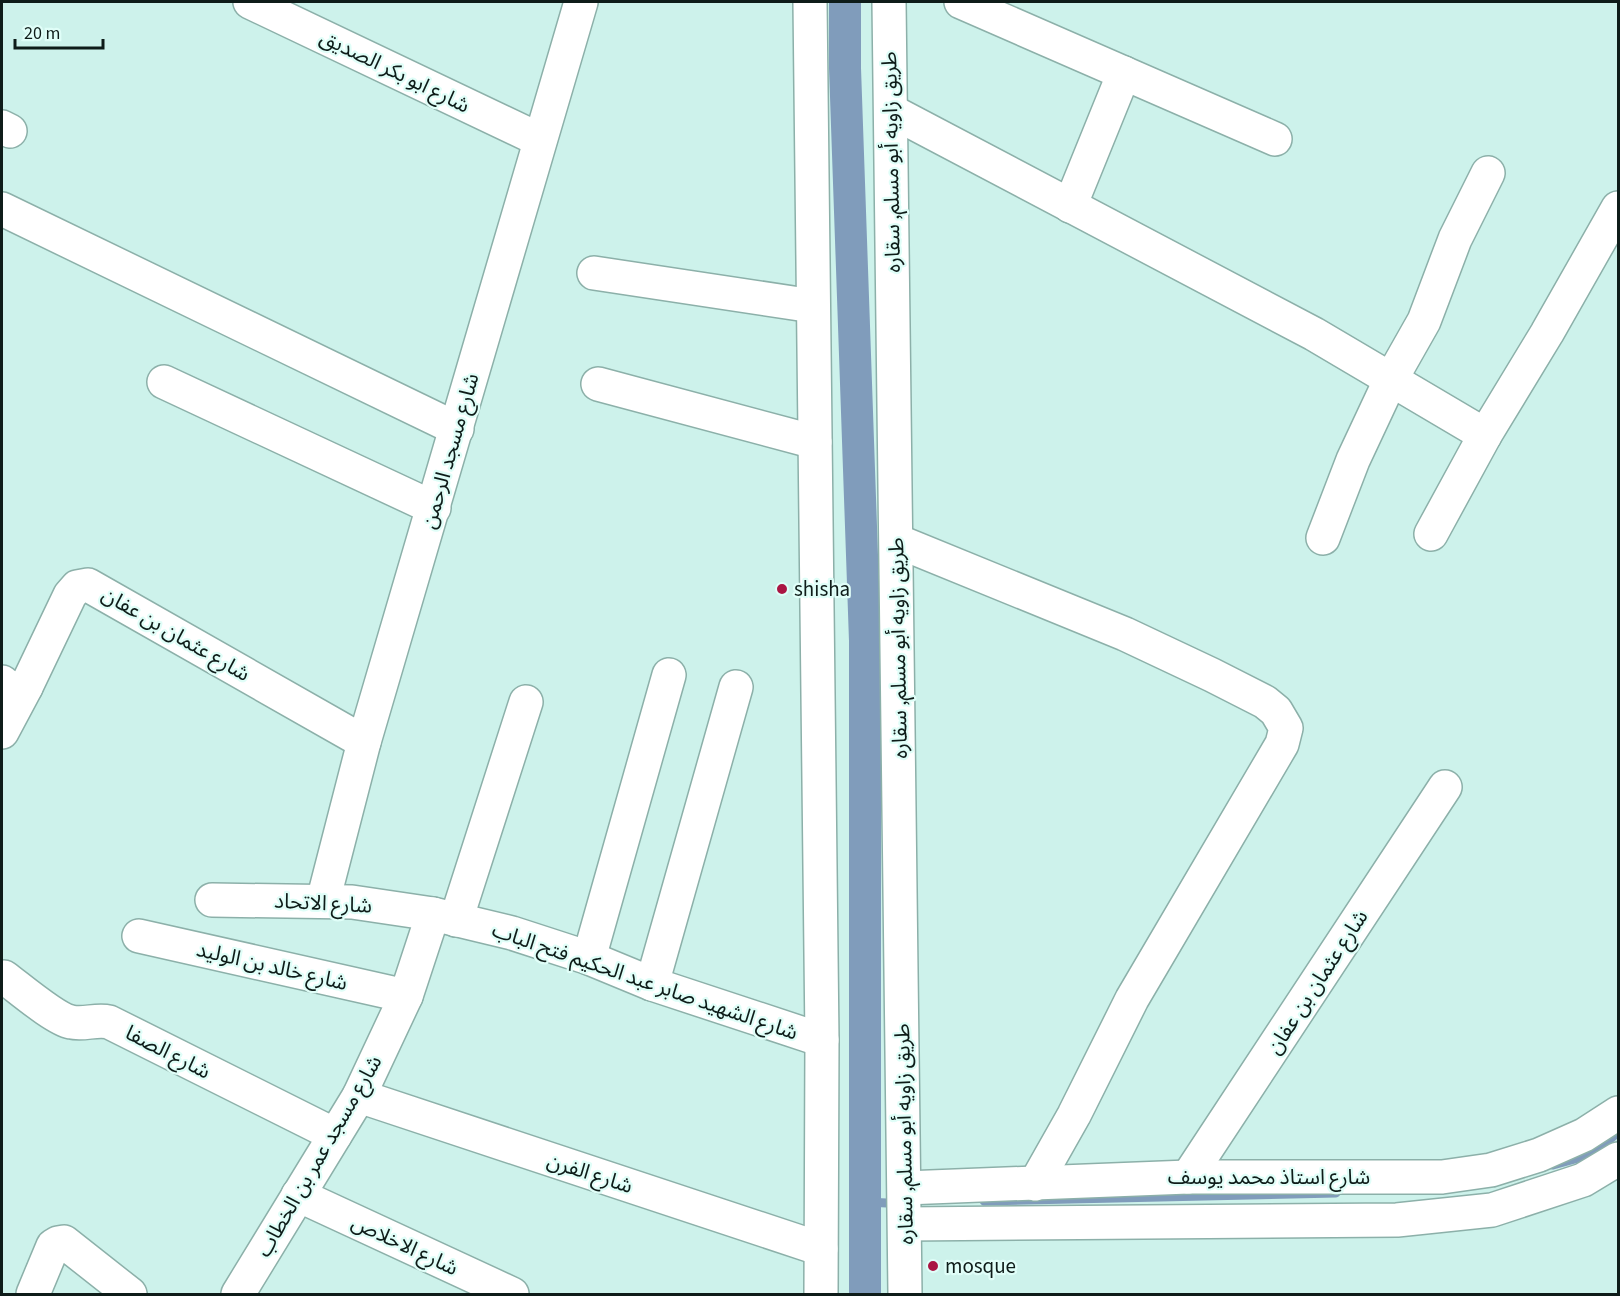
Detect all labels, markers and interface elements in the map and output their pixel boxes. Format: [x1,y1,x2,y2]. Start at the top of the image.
scale bar [15,12,104,50]
text: 20 m [24,21,60,46]
street label: شارع ابو بكر الصديق [315,22,475,120]
street label: طريق زاويه أبو مسلم, سقاره [874,51,908,273]
street label: شارع مسجد الرحمن [413,370,487,532]
street label: طريق زاويه أبو مسلم, سقاره [881,537,915,759]
place label: shisha [794,574,850,604]
street label: شارع عثمان بن عفان [96,579,256,689]
marker: shisha [775,582,789,596]
street label: شارع الاتحاد [273,885,373,921]
street label: شارع عثمان بن عفان [1259,904,1375,1060]
street label: شارع الشهيد صابر عبد الحكيم فتح الباب [488,914,802,1048]
street label: شارع خالد بن الوليد [193,934,351,998]
street label: شارع الصفا [120,1018,216,1086]
street label: طريق زاويه أبو مسلم, سقاره [887,1023,921,1245]
street label: شارع مسجد عمر بن الخطاب [249,1049,389,1263]
street label: شارع الفرن [543,1145,637,1201]
street label: شارع استاذ محمد يوسف [1168,1162,1370,1192]
street label: شارع الاخلاص [347,1207,463,1283]
place label: mosque [945,1251,1016,1281]
marker: mosque [926,1259,940,1273]

